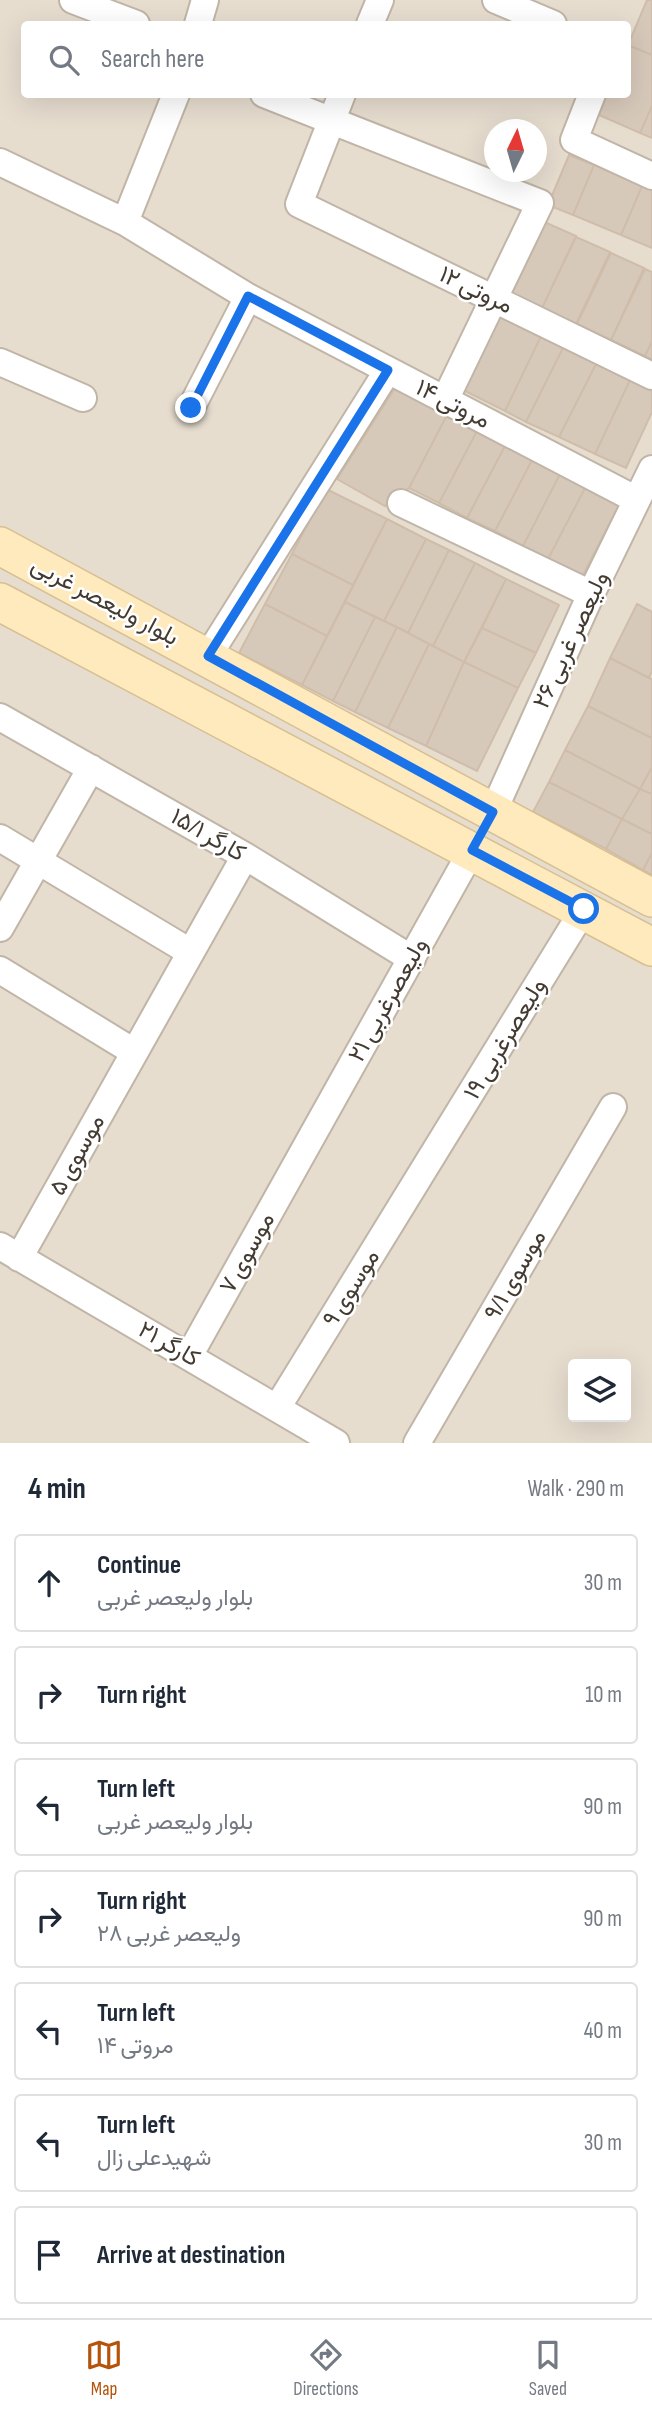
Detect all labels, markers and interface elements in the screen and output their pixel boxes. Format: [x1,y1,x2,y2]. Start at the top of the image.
search box [21,21,631,98]
icon: search [45,41,83,79]
text: Search here [101,44,204,75]
north arrow [484,119,547,182]
street label: مروتی ۱۲ [434,260,518,320]
street label: مروتی ۱۴ [411,373,495,435]
route end [175,392,206,423]
street label: بلوار ولیعصر غربی [26,550,184,652]
street label: ولیعصر غربی ۲۶ [527,567,615,713]
street label: کارگر ۱۵/۱ [165,802,251,868]
route start [568,893,599,924]
street label: ولیعصرغربی ۲۱ [342,933,434,1067]
street label: ولیعصرغربی ۱۹ [457,973,553,1105]
street label: موسوی ۵ [43,1109,111,1201]
street label: موسوی ۷ [213,1208,281,1298]
street label: موسوی ۹/۱ [478,1225,552,1325]
street label: موسوی ۹ [316,1244,386,1332]
street label: کارگر ۲۱ [133,1315,205,1373]
map controls [568,1359,631,1422]
button: layers [568,1359,631,1422]
text: 4 min [28,1471,86,1507]
text: Walk · 290 m [527,1475,624,1503]
text: Continue [97,1550,181,1581]
icon: ahead [30,1564,68,1602]
text: 30 m [584,1569,622,1597]
text: بلوار ولیعصر غربی [97,1584,253,1612]
icon: right [30,1676,68,1714]
text: Turn right [97,1680,186,1711]
text: 10 m [585,1681,622,1709]
text: Turn left [97,1774,175,1805]
icon: left [30,1788,68,1826]
text: 90 m [583,1793,622,1821]
text: بلوار ولیعصر غربی [97,1808,253,1836]
text: Turn right [97,1886,186,1917]
icon: right [30,1900,68,1938]
text: 90 m [583,1905,622,1933]
text: ولیعصر غربی ۲۸ [97,1920,241,1948]
text: Turn left [97,1998,175,2029]
icon: left [30,2012,68,2050]
text: 40 m [584,2017,622,2045]
text: مروتی ۱۴ [97,2032,173,2060]
text: Turn left [97,2110,175,2141]
icon: left [30,2124,68,2162]
text: 30 m [584,2129,622,2157]
text: شهیدعلی زال [97,2144,211,2172]
icon: arrive [30,2236,68,2274]
text: Arrive at destination [97,2240,285,2271]
tab: Map [85,2336,123,2401]
tab: Directions [293,2336,359,2401]
tab: Saved [529,2336,567,2401]

